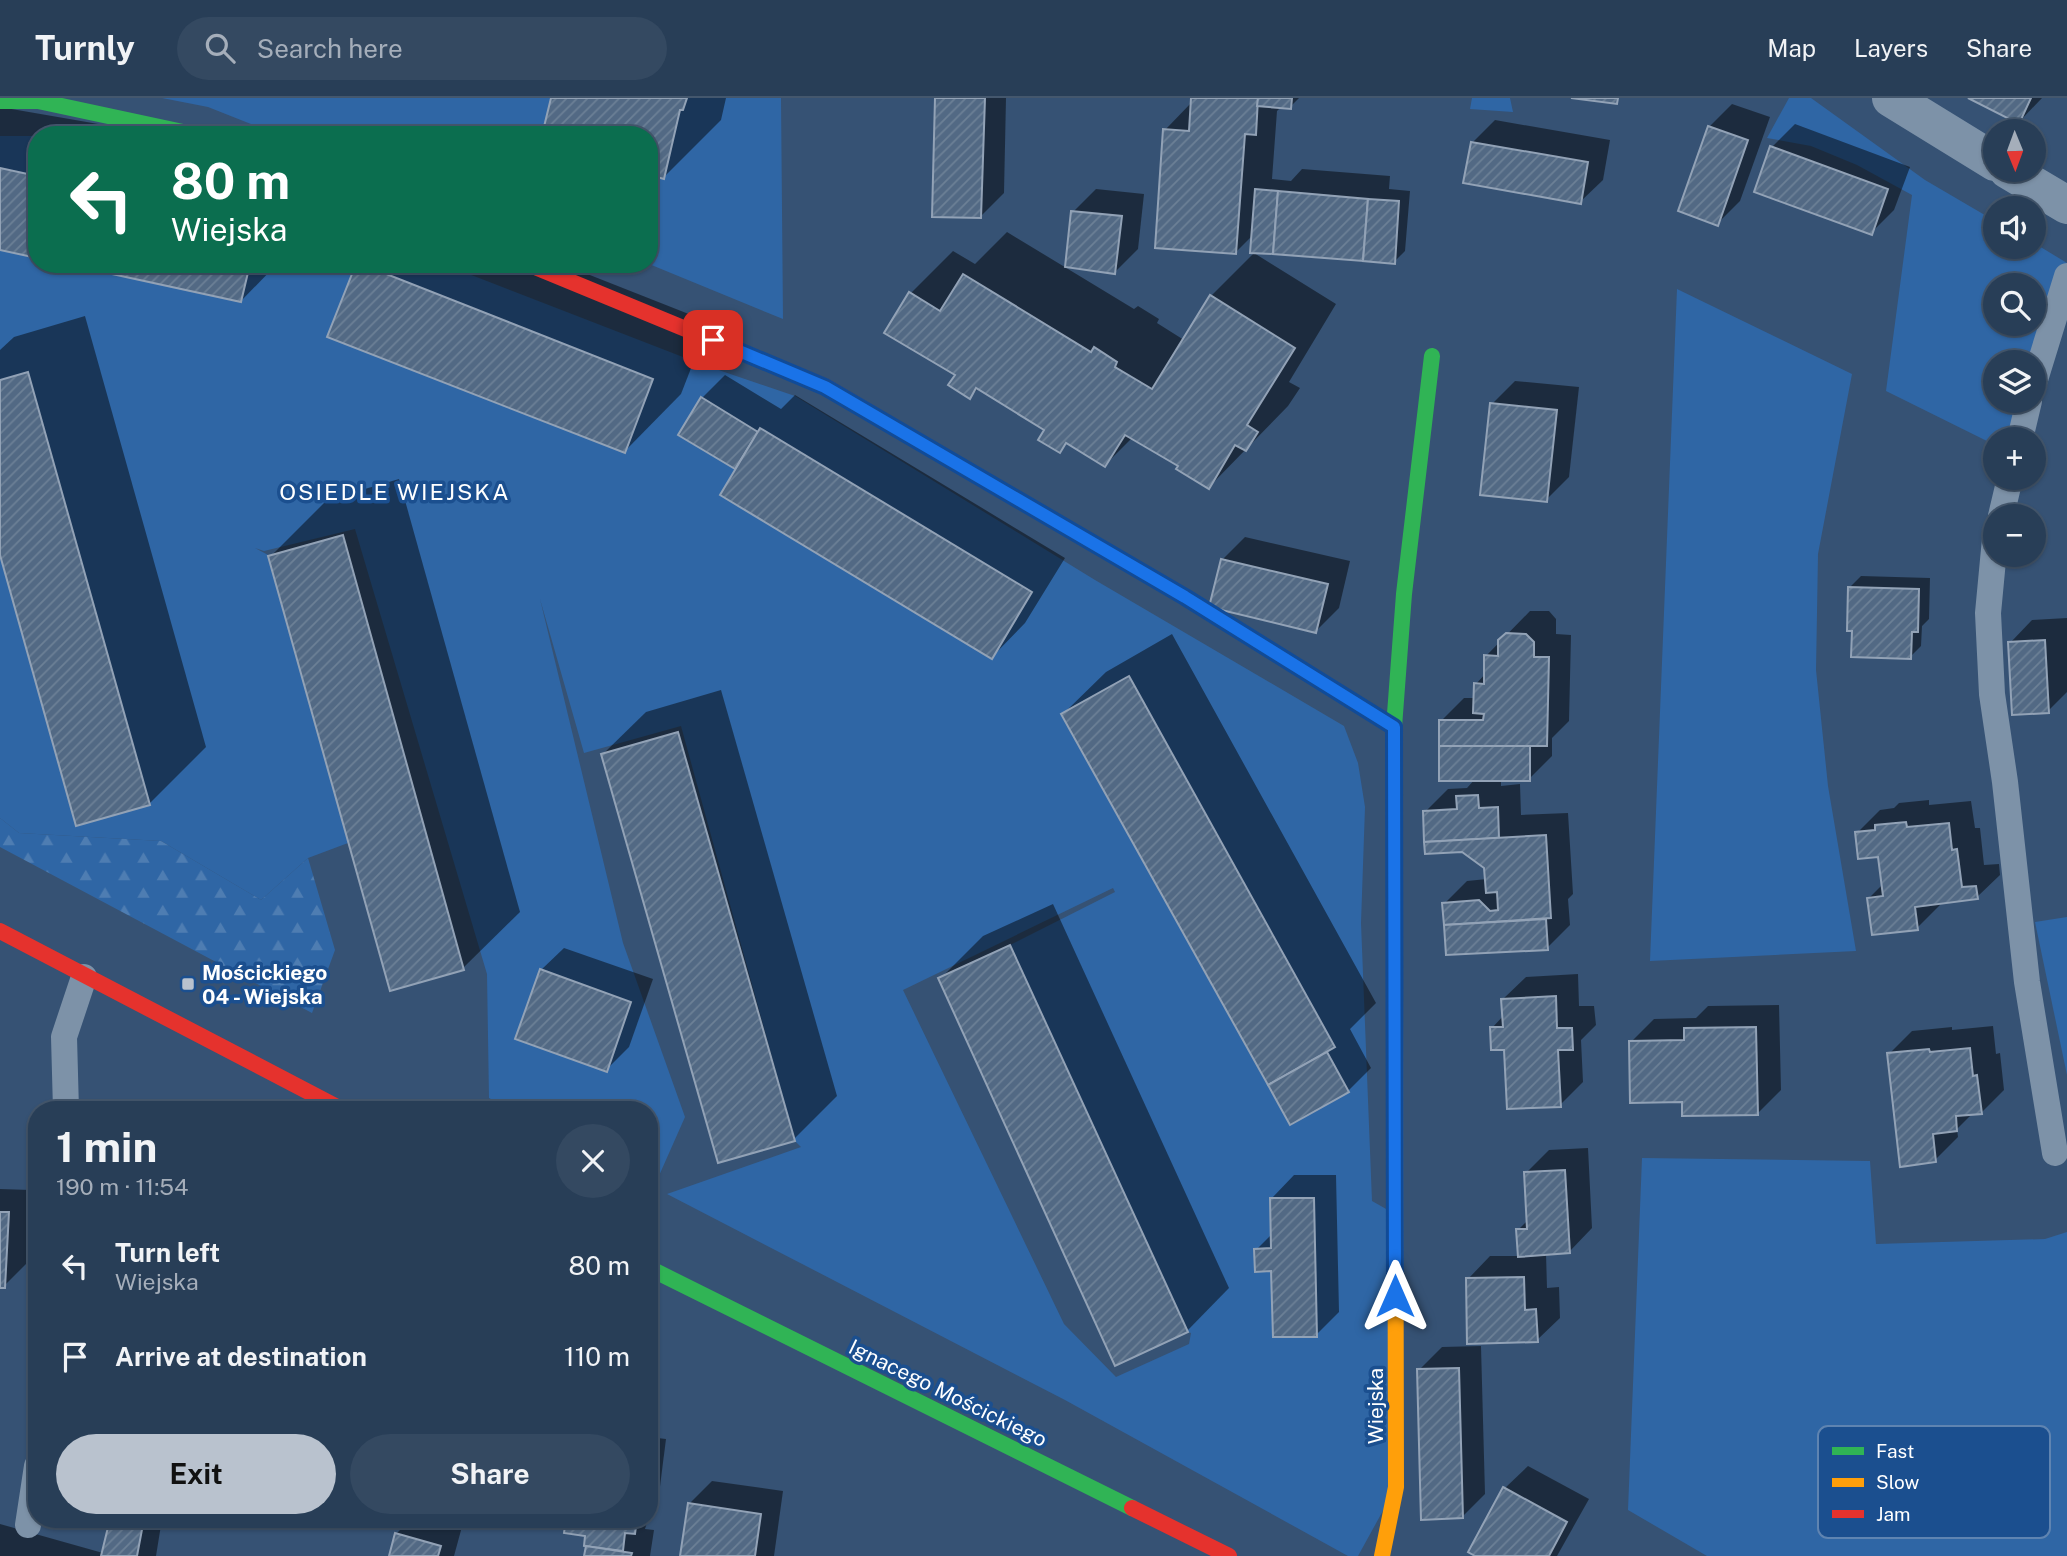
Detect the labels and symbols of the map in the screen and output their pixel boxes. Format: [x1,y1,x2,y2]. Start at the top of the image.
north arrow [1983,119,2046,182]
pin [683,310,743,370]
district label: OSIEDLE WIEJSKA [279,478,511,505]
place label: Mościckiego 04 - Wiejska [202,960,327,1009]
marker: Mościckiego 04 - Wiejska [180,976,196,992]
position arrow [1358,1259,1432,1333]
street label: Ignacego Mościckiego [845,1334,1051,1452]
street label: Wiejska [1363,1368,1388,1444]
legend [1818,1426,2050,1538]
text: Fast [1876,1440,1914,1462]
text: Slow [1876,1471,1920,1493]
text: Jam [1876,1503,1910,1525]

